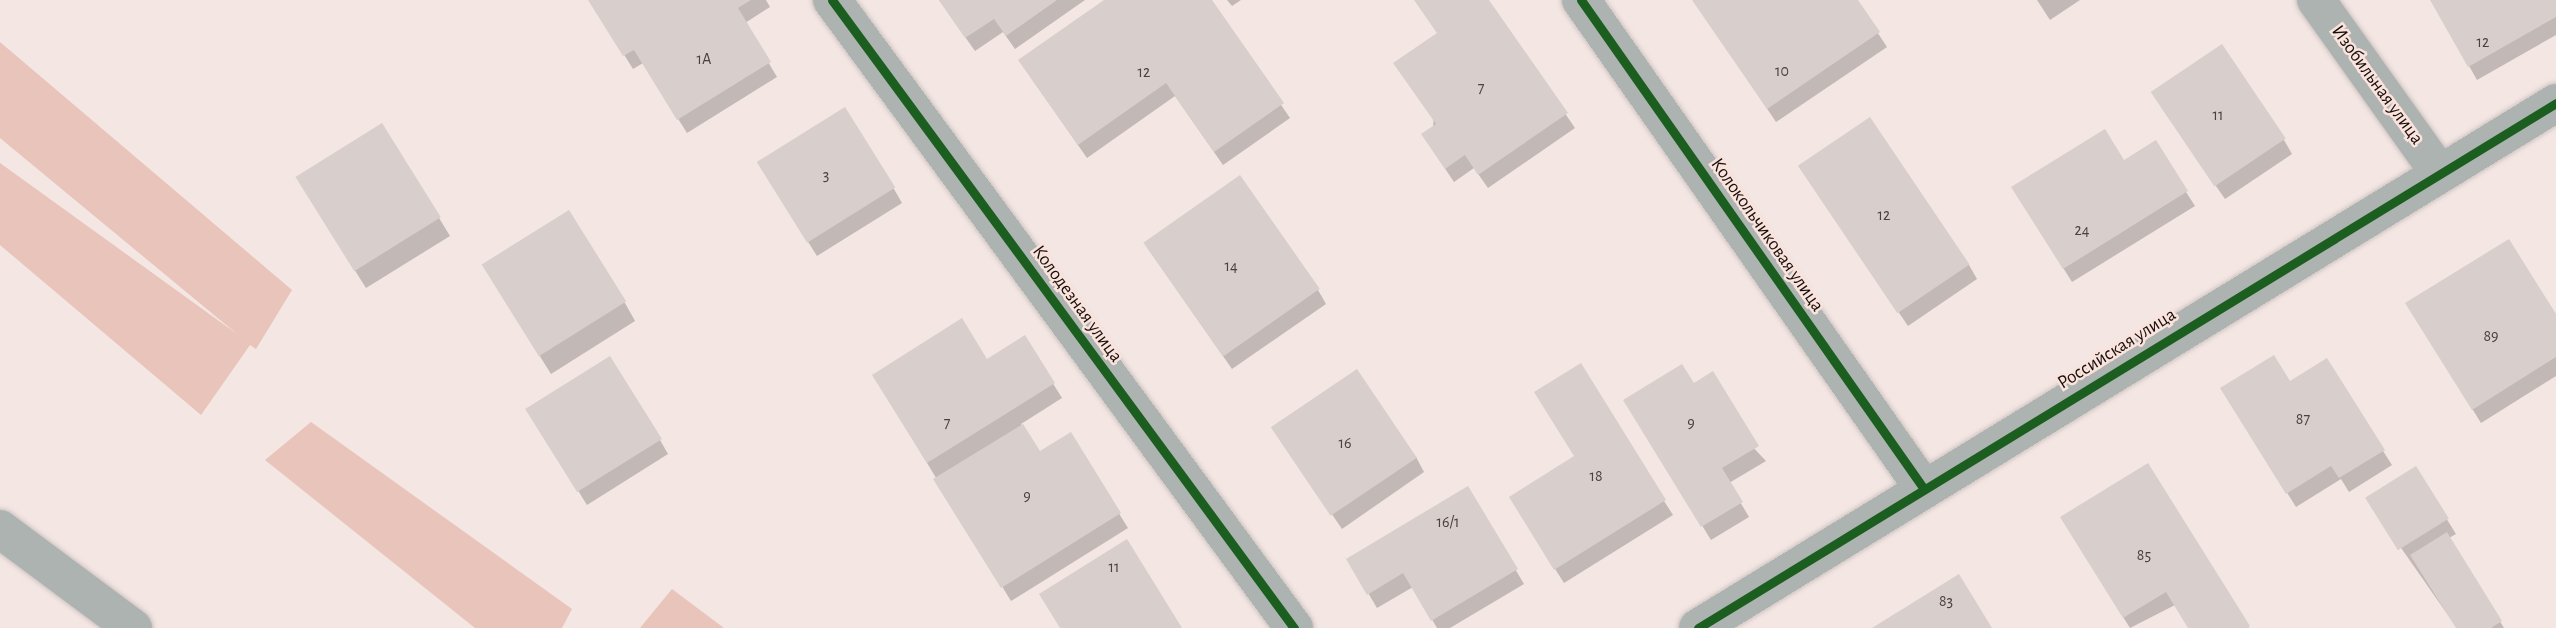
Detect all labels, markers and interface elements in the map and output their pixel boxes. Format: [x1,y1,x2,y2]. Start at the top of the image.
street label: Изобильная улица [2326,21,2428,149]
house number: 12 [2477,32,2489,52]
house number: 1А [697,49,711,69]
house number: 10 [1775,61,1789,81]
house number: 12 [1138,62,1150,82]
house number: 7 [1478,78,1484,98]
house number: 11 [2212,105,2224,125]
street label: Колокольчиковая улица [1705,154,1829,316]
house number: 3 [823,165,829,185]
house number: 12 [1878,205,1890,225]
house number: 24 [2075,220,2089,240]
street label: Колодезная улица [1027,241,1127,367]
house number: 14 [1224,256,1238,276]
street label: Российская улица [2054,303,2180,395]
house number: 89 [2483,326,2499,346]
house number: 87 [2296,409,2310,429]
house number: 7 [944,413,950,433]
house number: 9 [1687,413,1695,433]
house number: 16 [1338,433,1352,453]
house number: 18 [1589,466,1603,486]
house number: 9 [1023,486,1031,506]
house number: 16/1 [1436,512,1460,532]
house number: 85 [2137,545,2151,565]
house number: 11 [1108,557,1120,577]
house number: 83 [1939,591,1953,611]

